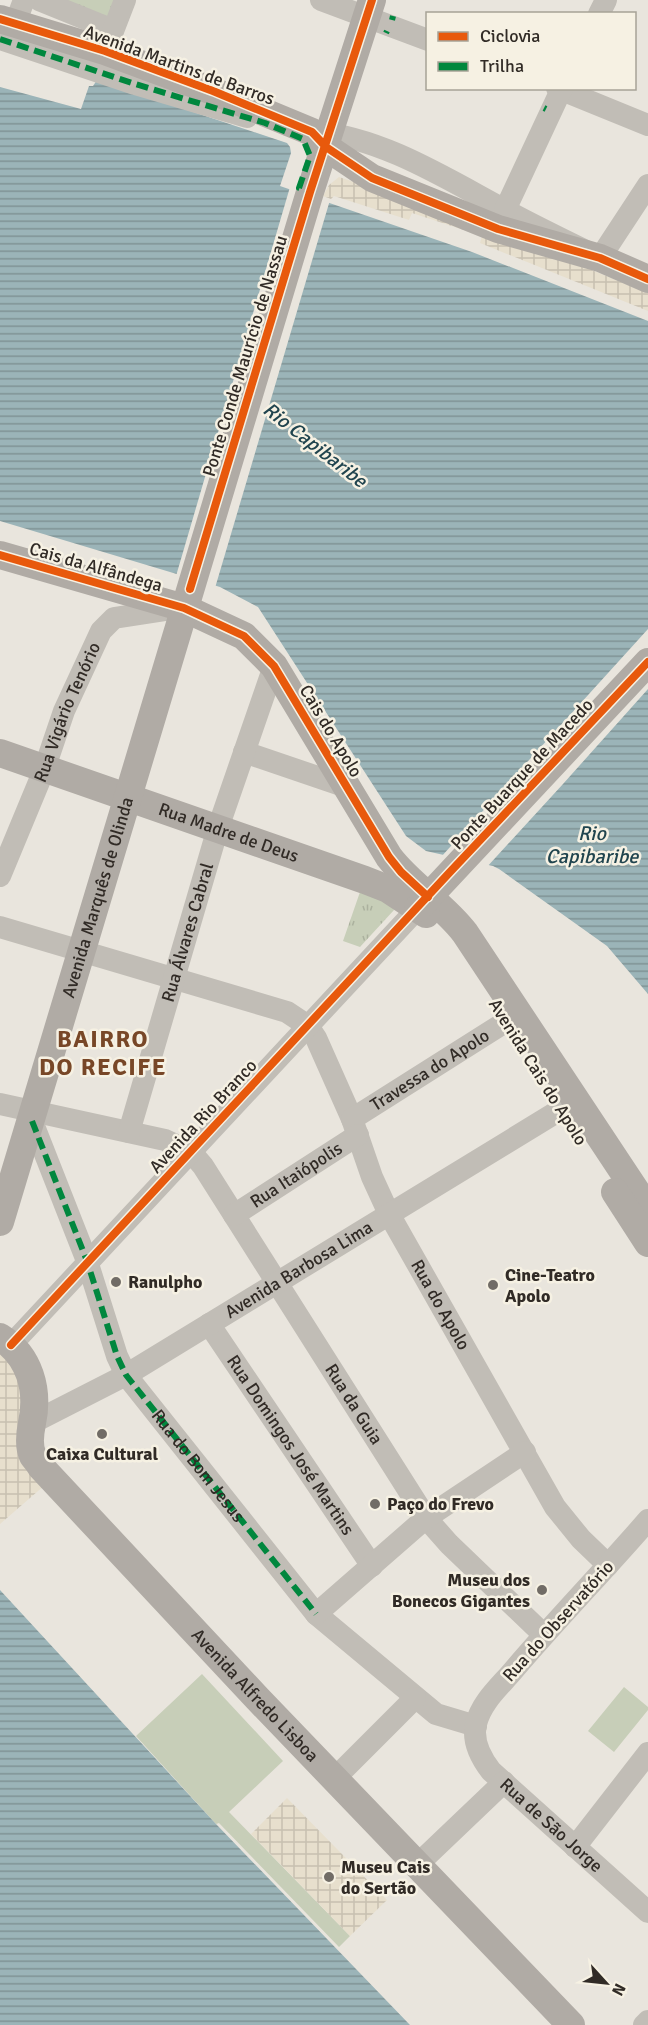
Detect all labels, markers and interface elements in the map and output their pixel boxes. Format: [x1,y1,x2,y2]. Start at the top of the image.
legend [426,12,636,90]
street label: Avenida Martins de Barros [81,20,277,110]
text: Ciclovia [480,25,540,47]
text: Trilha [480,55,524,77]
street label: Ponte Conde Maurício de Nassau [198,233,292,479]
water label: Rio Capibaribe [258,397,373,494]
street label: Cais da Alfândega [27,537,165,597]
street label: Rua Vigário Tenório [29,639,105,786]
street label: Cais do Apolo [295,681,367,781]
street label: Ponte Buarque de Macedo [446,694,598,854]
street label: Avenida Marquês de Olinda [57,794,138,1000]
street label: Rua Madre de Deus [156,798,302,867]
water label: Rio Capibaribe [546,821,639,869]
street label: Rua Álvares Cabral [157,860,218,1005]
street label: Avenida Cais do Apolo [484,995,592,1149]
district label: BAIRRO DO RECIFE [39,1024,167,1082]
street label: Travessa do Apolo [366,1024,493,1116]
street label: Avenida Rio Branco [145,1054,261,1178]
street label: Rua Itaiópolis [246,1137,346,1213]
street label: Avenida Barbosa Lima [221,1216,377,1323]
street label: Rua do Apolo [406,1256,475,1354]
place label: Cine-Teatro Apolo [505,1264,595,1307]
place label: Ranulpho [128,1271,202,1293]
marker: Ranulpho [109,1275,123,1289]
marker: Cine-Teatro Apolo [486,1278,500,1292]
street label: Rua Domingos José Martins [222,1351,359,1539]
street label: Rua da Guia [320,1360,388,1449]
street label: Rua do Bom Jesus [147,1405,250,1527]
marker: Caixa Cultural [95,1427,109,1441]
place label: Caixa Cultural [46,1443,158,1465]
place label: Paço do Frevo [387,1493,494,1515]
marker: Paço do Frevo [368,1497,382,1511]
street label: Rua do Observatório [498,1556,618,1686]
place label: Museu dos Bonecos Gigantes [392,1569,530,1612]
marker: Museu dos Bonecos Gigantes [535,1583,549,1597]
street label: Avenida Alfredo Lisboa [187,1624,323,1767]
street label: Rua de São Jorge [495,1773,607,1877]
place label: Museu Cais do Sertão [341,1856,430,1899]
marker: Museu Cais do Sertão [322,1870,336,1884]
north arrow [576,1953,636,2013]
text: N [607,1980,630,1999]

